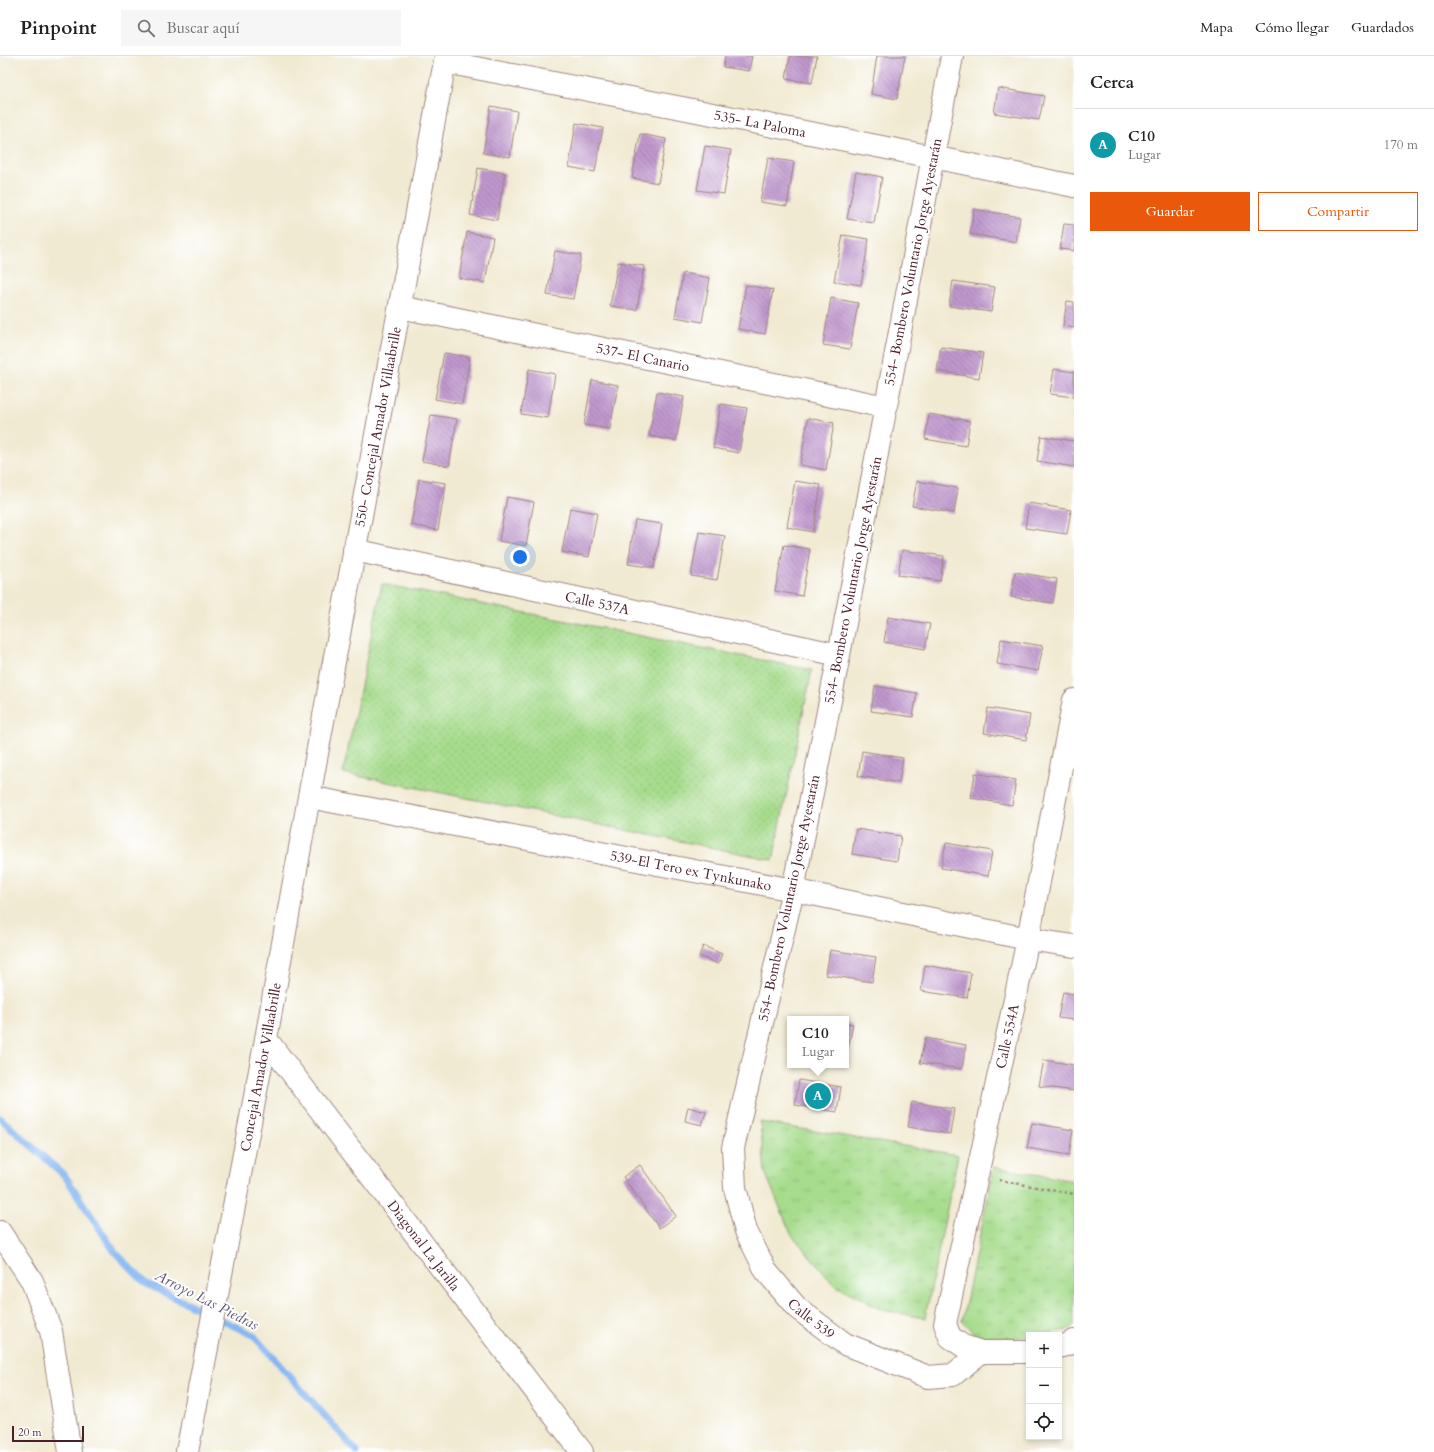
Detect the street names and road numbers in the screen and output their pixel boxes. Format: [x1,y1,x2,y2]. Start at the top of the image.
street label: 535- La Paloma [713,105,808,142]
street label: 554- Bombero Voluntario Jorge Ayestarán [880,136,946,387]
street label: 550- Concejal Amador Villaabrille [350,325,405,528]
street label: 537- El Canario [595,338,692,376]
street label: 554- Bombero Voluntario Jorge Ayestarán [820,454,886,705]
street label: Calle 537A [563,586,631,619]
street label: 554- Bombero Voluntario Jorge Ayestarán [754,773,824,1023]
street label: 539-El Tero ex Tynkunako [609,846,774,895]
street label: Concejal Amador Villaabrille [235,981,285,1153]
street label: Calle 554A [991,1002,1023,1070]
street label: Diagonal La Jarilla [383,1196,465,1295]
street label: Calle 539 [783,1294,839,1343]

